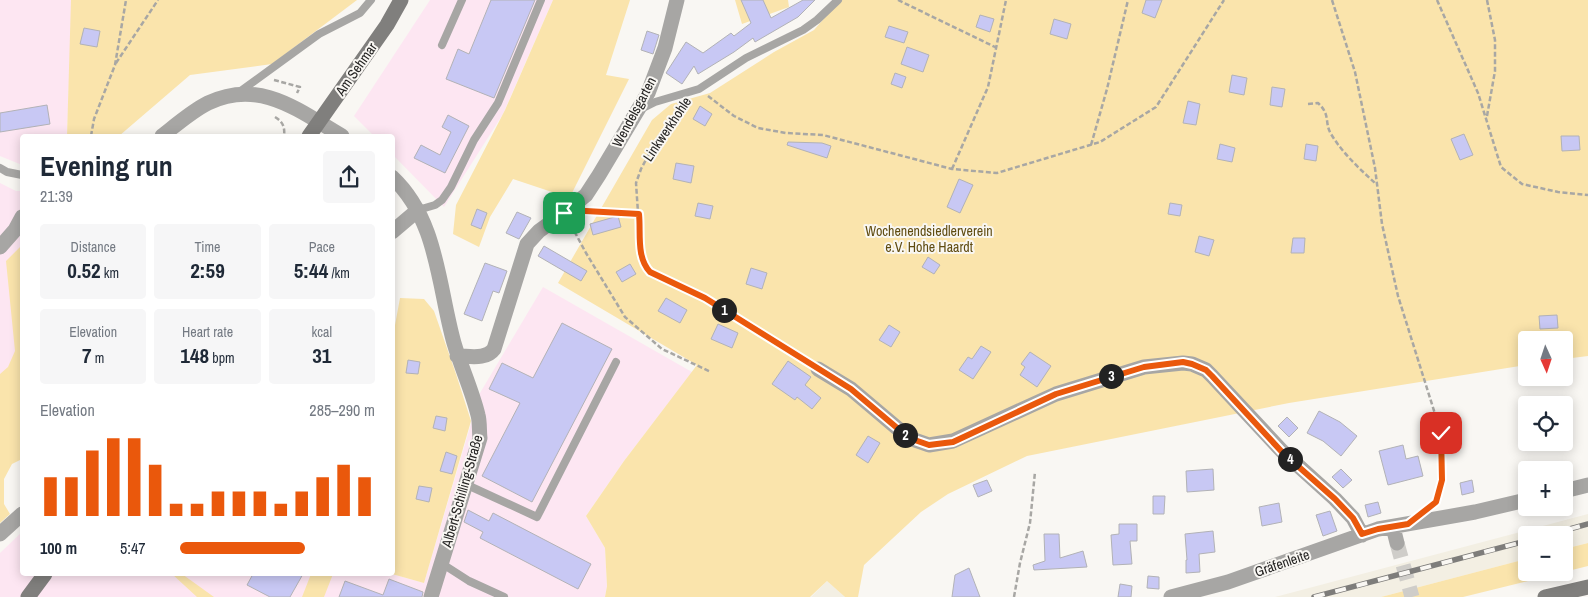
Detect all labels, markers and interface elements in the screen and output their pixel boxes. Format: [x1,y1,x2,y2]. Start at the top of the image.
street label: Am Sehmar [331,39,381,100]
street label: Wendelsgarten [608,74,660,150]
street label: Linkwerkhohle [639,93,695,165]
text: Evening run [40,147,173,185]
button: share [323,151,375,203]
text: 21:39 [40,185,73,207]
pin [543,192,585,234]
icon: arrive [550,199,578,227]
park label: Wochenendsiedlerverein e.V. Hohe Haardt [865,222,993,256]
text: Distance [71,238,116,256]
text: Time [195,238,220,256]
text: Pace [309,238,335,256]
text: 0.52 [67,256,101,285]
text: 2:59 [190,256,225,285]
text: 5:44 [294,256,328,285]
text: km [101,264,119,282]
text: /km [328,264,350,282]
pin: 1 [712,298,736,322]
text: 1 [721,301,728,319]
text: Elevation [69,323,117,341]
text: Heart rate [182,323,233,341]
text: kcal [312,323,332,341]
north arrow [1518,331,1572,386]
map controls [1518,331,1573,581]
text: 7 [82,341,92,370]
text: 148 [180,341,209,370]
text: 31 [312,341,331,370]
text: m [92,349,104,367]
text: bpm [209,349,235,367]
pin: 3 [1098,364,1124,388]
text: 3 [1108,367,1115,385]
button: locate [1518,396,1573,451]
text: Elevation [40,399,95,421]
text: 285–290 m [309,399,375,421]
pin [1420,412,1462,454]
icon: check [1427,419,1455,447]
pin: 2 [892,422,918,448]
text: 2 [902,426,909,444]
street label: Albert-Schilling-Straße [437,433,487,550]
pin: 4 [1278,446,1302,472]
text: 4 [1287,450,1294,468]
button: + [1518,461,1573,516]
button: − [1518,526,1573,581]
text: 100 m [40,537,77,559]
text: 5:47 [120,537,146,559]
street label: Gräfenleite [1252,545,1312,581]

